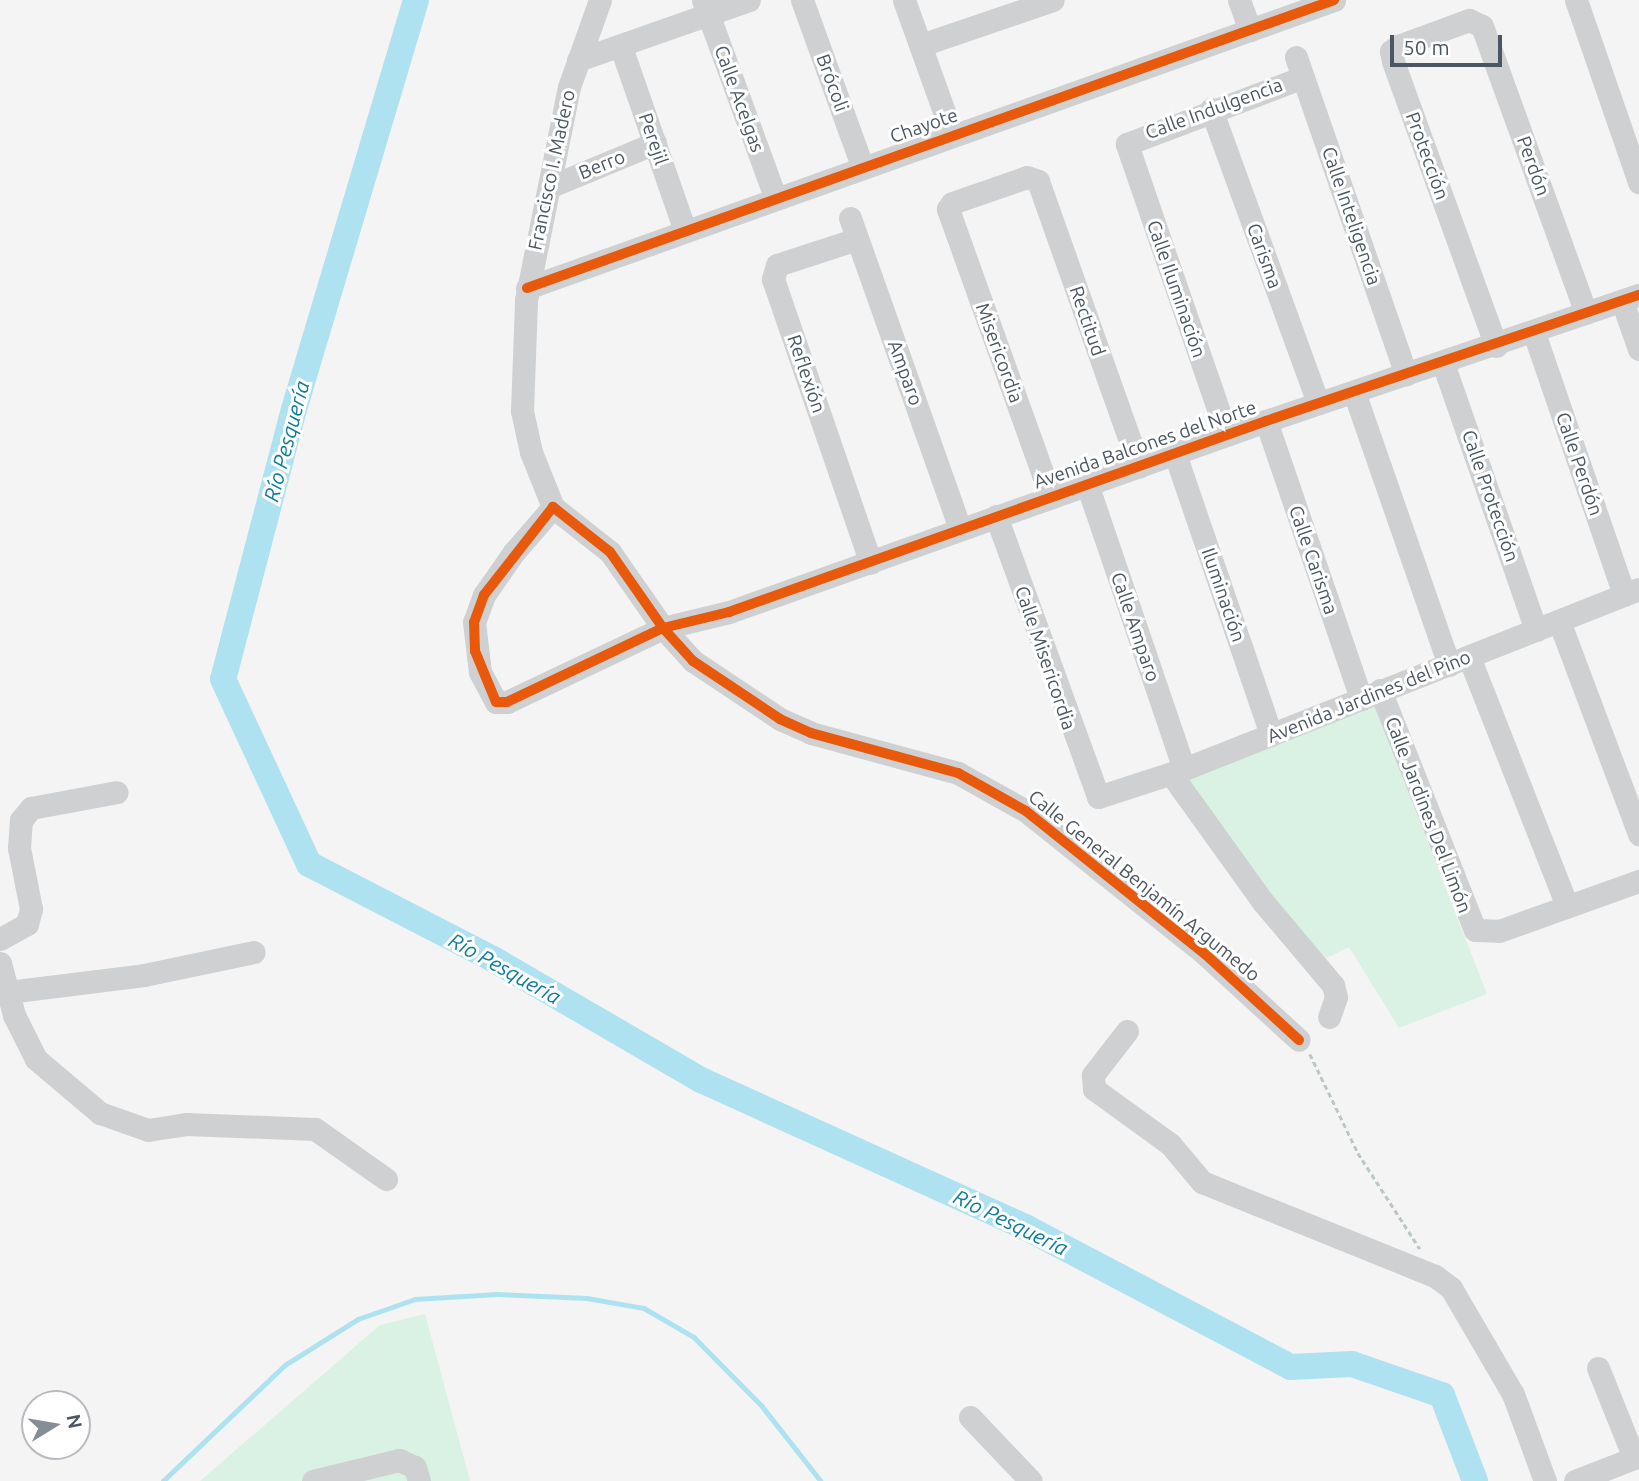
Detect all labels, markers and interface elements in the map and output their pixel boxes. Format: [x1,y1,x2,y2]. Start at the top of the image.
scale bar [1394,21,1506,65]
text: 50 m [1403,35,1450,59]
street label: Calle Acelgas [709,43,769,155]
street label: Brócoli [811,51,853,115]
street label: Calle Indulgencia [1142,74,1286,144]
street label: Francisco I. Madero [524,88,580,252]
street label: Chayote [887,104,961,148]
street label: Protección [1401,109,1453,203]
street label: Perejil [634,110,672,168]
street label: Perdón [1512,133,1554,199]
street label: Calle Inteligencia [1317,144,1385,288]
street label: Berro [575,145,629,185]
street label: Calle Iluminación [1142,217,1210,361]
street label: Carisma [1242,220,1286,292]
street label: Rectitud [1064,283,1110,359]
street label: Misericordia [970,300,1028,406]
street label: Reflexión [782,332,830,416]
street label: Amparo [883,337,927,409]
water label: Río Pesquería [258,378,314,504]
street label: Avenida Balcones del Norte [1031,396,1259,494]
street label: Calle Perdón [1551,409,1607,519]
street label: Calle Protección [1457,427,1523,565]
street label: Calle Carisma [1284,502,1342,618]
street label: Iluminación [1196,545,1250,645]
street label: Calle Amparo [1106,569,1164,685]
street label: Calle Misericordia [1010,583,1080,733]
street label: Avenida Jardines del Pino [1264,646,1474,748]
street label: Calle Jardines Del Limón [1380,714,1476,916]
street label: Calle General Benjamín Argumedo [1024,785,1264,987]
water label: Río Pesquería [445,927,565,1009]
water label: Río Pesquería [950,1184,1072,1260]
north arrow [21,1390,91,1460]
text: N [62,1412,87,1430]

